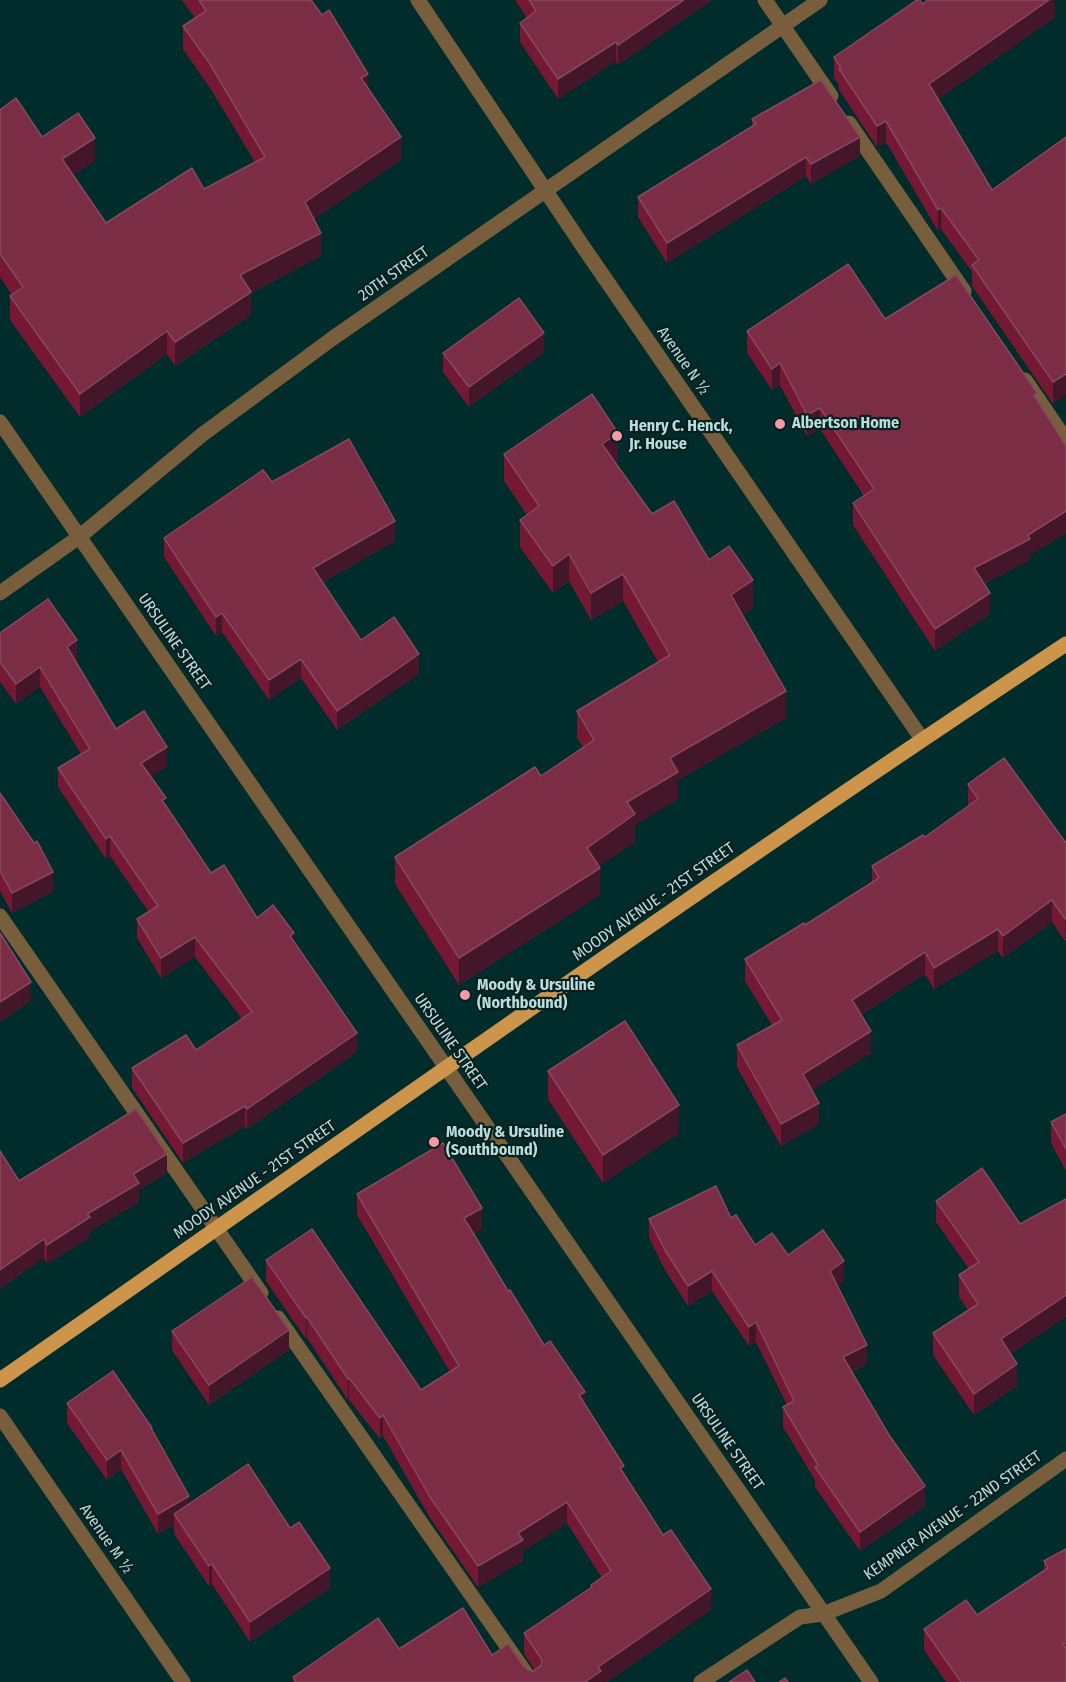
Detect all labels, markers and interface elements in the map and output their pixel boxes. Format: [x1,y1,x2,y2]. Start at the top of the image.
street label: 20TH STREET [355,243,433,305]
street label: Avenue N ½ [653,323,713,399]
place label: Albertson Home [792,414,899,434]
place label: Henry C. Henck, Jr. House [629,417,732,455]
marker: Albertson Home [773,417,787,431]
marker: Henry C. Henck, Jr. House [610,429,624,443]
street label: URSULINE STREET [134,590,214,694]
street label: MOODY AVENUE - 21ST STREET [569,839,739,965]
place label: Moody & Ursuline (Northbound) [477,976,595,1014]
marker: Moody & Ursuline (Northbound) [458,988,472,1002]
street label: URSULINE STREET [410,990,490,1094]
street label: MOODY AVENUE - 21ST STREET [170,1117,340,1243]
place label: Moody & Ursuline (Southbound) [446,1123,564,1161]
marker: Moody & Ursuline (Southbound) [427,1135,441,1149]
street label: URSULINE STREET [687,1390,767,1494]
street label: KEMPNER AVENUE - 22ND STREET [861,1447,1045,1585]
street label: Avenue M ½ [75,1501,137,1577]

